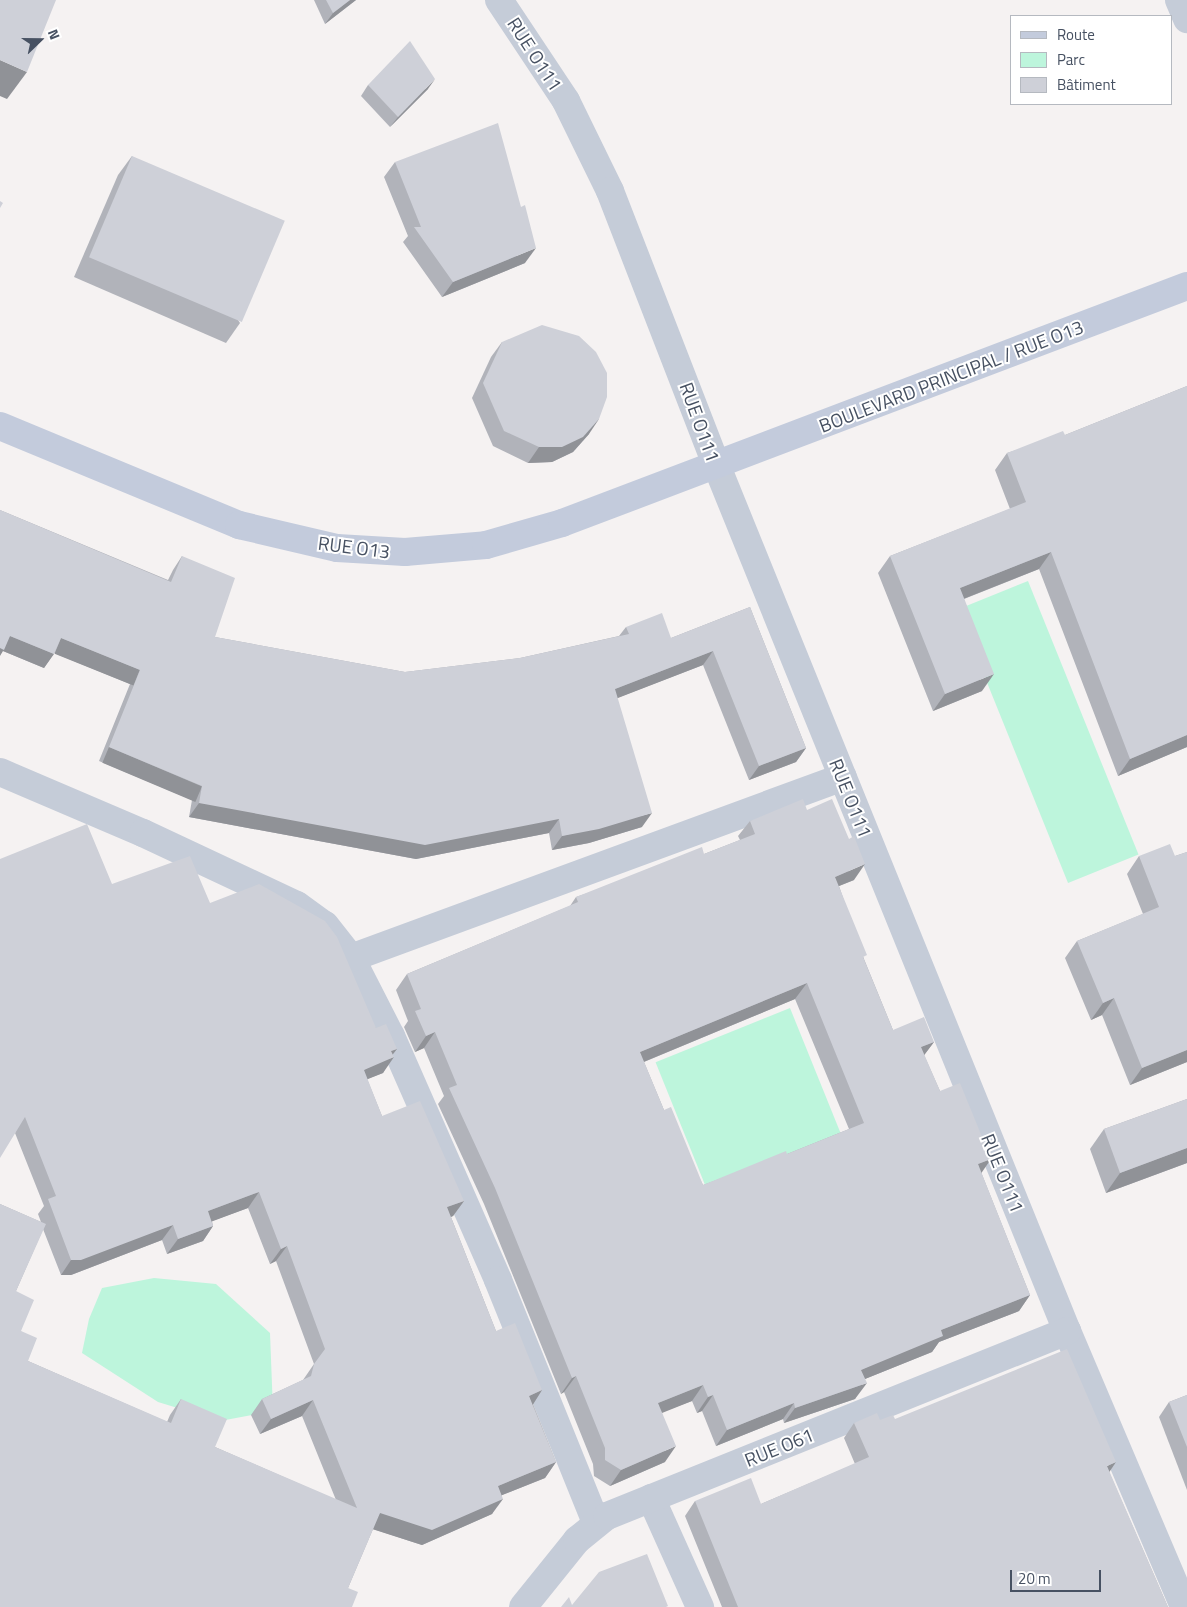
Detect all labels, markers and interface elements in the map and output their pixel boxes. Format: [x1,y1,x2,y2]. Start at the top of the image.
street label: RUE O111 [503,13,567,95]
north arrow [15,15,65,65]
legend [1010,15,1172,105]
text: Route [1057,23,1095,46]
text: N [43,26,66,43]
text: Parc [1057,48,1085,71]
text: Bâtiment [1057,73,1116,96]
street label: BOULEVARD PRINCIPAL / RUE O13 [816,315,1086,437]
street label: RUE O111 [675,379,725,465]
street label: RUE O13 [317,531,391,563]
street label: RUE O111 [825,755,877,841]
street label: RUE O111 [977,1130,1029,1216]
street label: RUE O61 [741,1423,817,1471]
scale bar [1012,1560,1103,1592]
text: 20 m [1018,1567,1051,1590]

